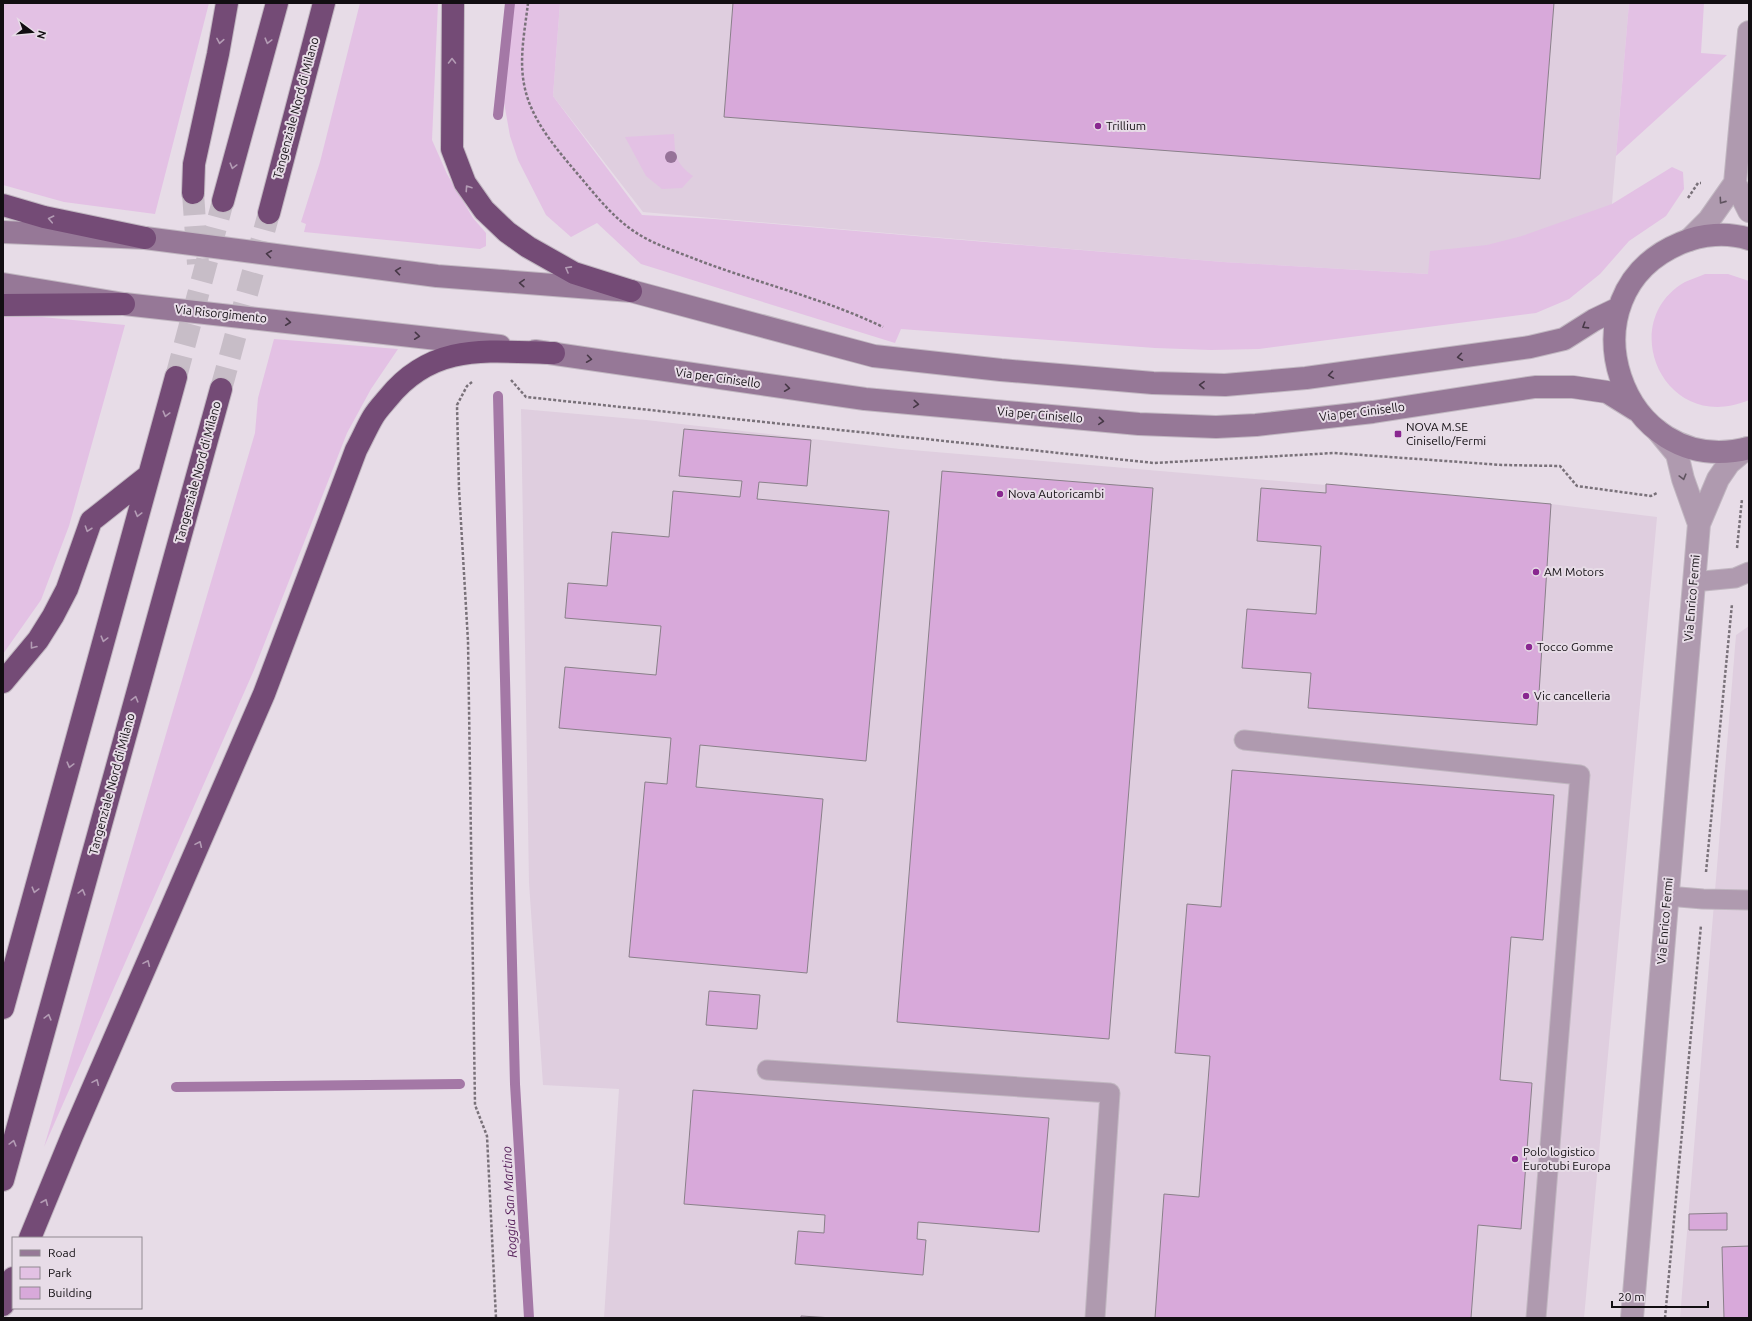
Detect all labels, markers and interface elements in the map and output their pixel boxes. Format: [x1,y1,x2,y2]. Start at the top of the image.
north arrow [12,12,52,52]
text: N [35,29,49,40]
street label: Tangenziale Nord di Milano [270,36,321,180]
one-way arrow [216,38,225,45]
one-way arrow [264,38,272,44]
one-way arrow [448,58,456,64]
place label: Trillium [1106,119,1146,132]
marker: Trillium [1093,121,1103,131]
one-way arrow [229,162,238,169]
one-way arrow [466,185,473,192]
one-way arrow [1720,197,1727,204]
one-way arrow [48,215,55,223]
one-way arrow [266,250,272,259]
one-way arrow [564,266,572,273]
one-way arrow [395,267,401,276]
one-way arrow [519,278,525,287]
street label: Via Risorgimento [174,302,268,325]
one-way arrow [285,317,291,326]
one-way arrow [1582,321,1589,329]
one-way arrow [414,331,420,340]
one-way arrow [1457,352,1463,361]
one-way arrow [586,354,592,363]
street label: Via per Cinisello [675,365,762,390]
one-way arrow [1328,370,1335,379]
one-way arrow [1199,380,1205,389]
one-way arrow [784,383,790,392]
one-way arrow [913,399,919,408]
street label: Tangenziale Nord di Milano [172,400,223,544]
street label: Via per Cinisello [1318,400,1405,423]
street label: Via per Cinisello [997,404,1083,425]
one-way arrow [162,411,170,417]
one-way arrow [1098,416,1104,425]
place label: NOVA M.SE Cinisello/Fermi [1406,420,1486,447]
marker: NOVA M.SE Cinisello/Fermi [1393,429,1403,439]
one-way arrow [1678,473,1686,480]
place label: Nova Autoricambi [1008,487,1104,500]
marker: Nova Autoricambi [995,489,1005,499]
one-way arrow [134,510,143,517]
one-way arrow [85,525,93,532]
street label: Via Enrico Fermi [1681,554,1702,642]
place label: AM Motors [1544,565,1604,578]
marker: AM Motors [1531,567,1541,577]
one-way arrow [100,636,109,643]
place label: Tocco Gomme [1537,640,1613,653]
one-way arrow [31,641,38,648]
marker: Tocco Gomme [1524,642,1534,652]
place label: Vic cancelleria [1534,689,1611,702]
marker: Vic cancelleria [1521,691,1531,701]
one-way arrow [131,696,139,702]
street label: Tangenziale Nord di Milano [86,712,137,856]
one-way arrow [66,761,74,768]
one-way arrow [194,840,202,848]
street label: Via Enrico Fermi [1654,877,1675,965]
one-way arrow [31,886,40,893]
one-way arrow [77,889,86,896]
one-way arrow [143,960,151,967]
one-way arrow [43,1014,52,1021]
one-way arrow [91,1079,99,1086]
one-way arrow [8,1139,17,1146]
place label: Polo logistico Eurotubi Europa [1523,1145,1611,1172]
water label: Roggia San Martino [499,1146,519,1258]
marker: Polo logistico Eurotubi Europa [1510,1154,1520,1164]
one-way arrow [40,1199,48,1206]
legend [12,1237,142,1309]
text: Road [48,1246,76,1259]
text: Park [48,1266,72,1279]
scale bar [1612,1283,1708,1309]
text: Building [48,1286,92,1299]
text: 20 m [1618,1290,1645,1303]

